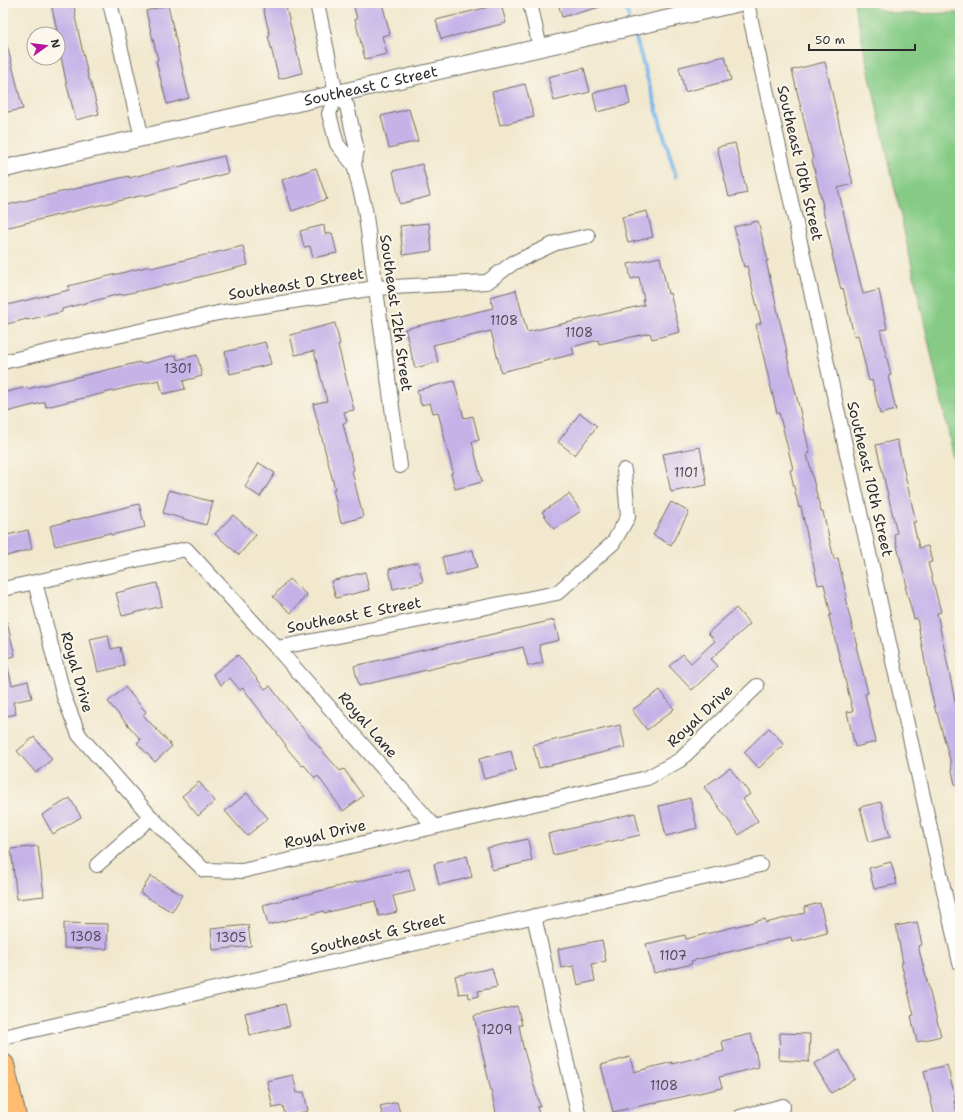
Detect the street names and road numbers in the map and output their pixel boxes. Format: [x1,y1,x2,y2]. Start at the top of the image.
street label: Southeast C Street [302,61,439,111]
street label: Southeast 10th Street [772,83,828,243]
street label: Southeast 12th Street [375,233,417,393]
street label: Southeast D Street [227,263,365,305]
street label: Southeast 10th Street [842,399,898,559]
street label: Southeast E Street [285,592,423,638]
street label: Royal Drive [56,629,98,715]
street label: Royal Drive [663,680,737,752]
street label: Royal Lane [334,688,402,762]
street label: Royal Drive [282,815,368,853]
street label: Southeast G Street [308,909,448,959]

